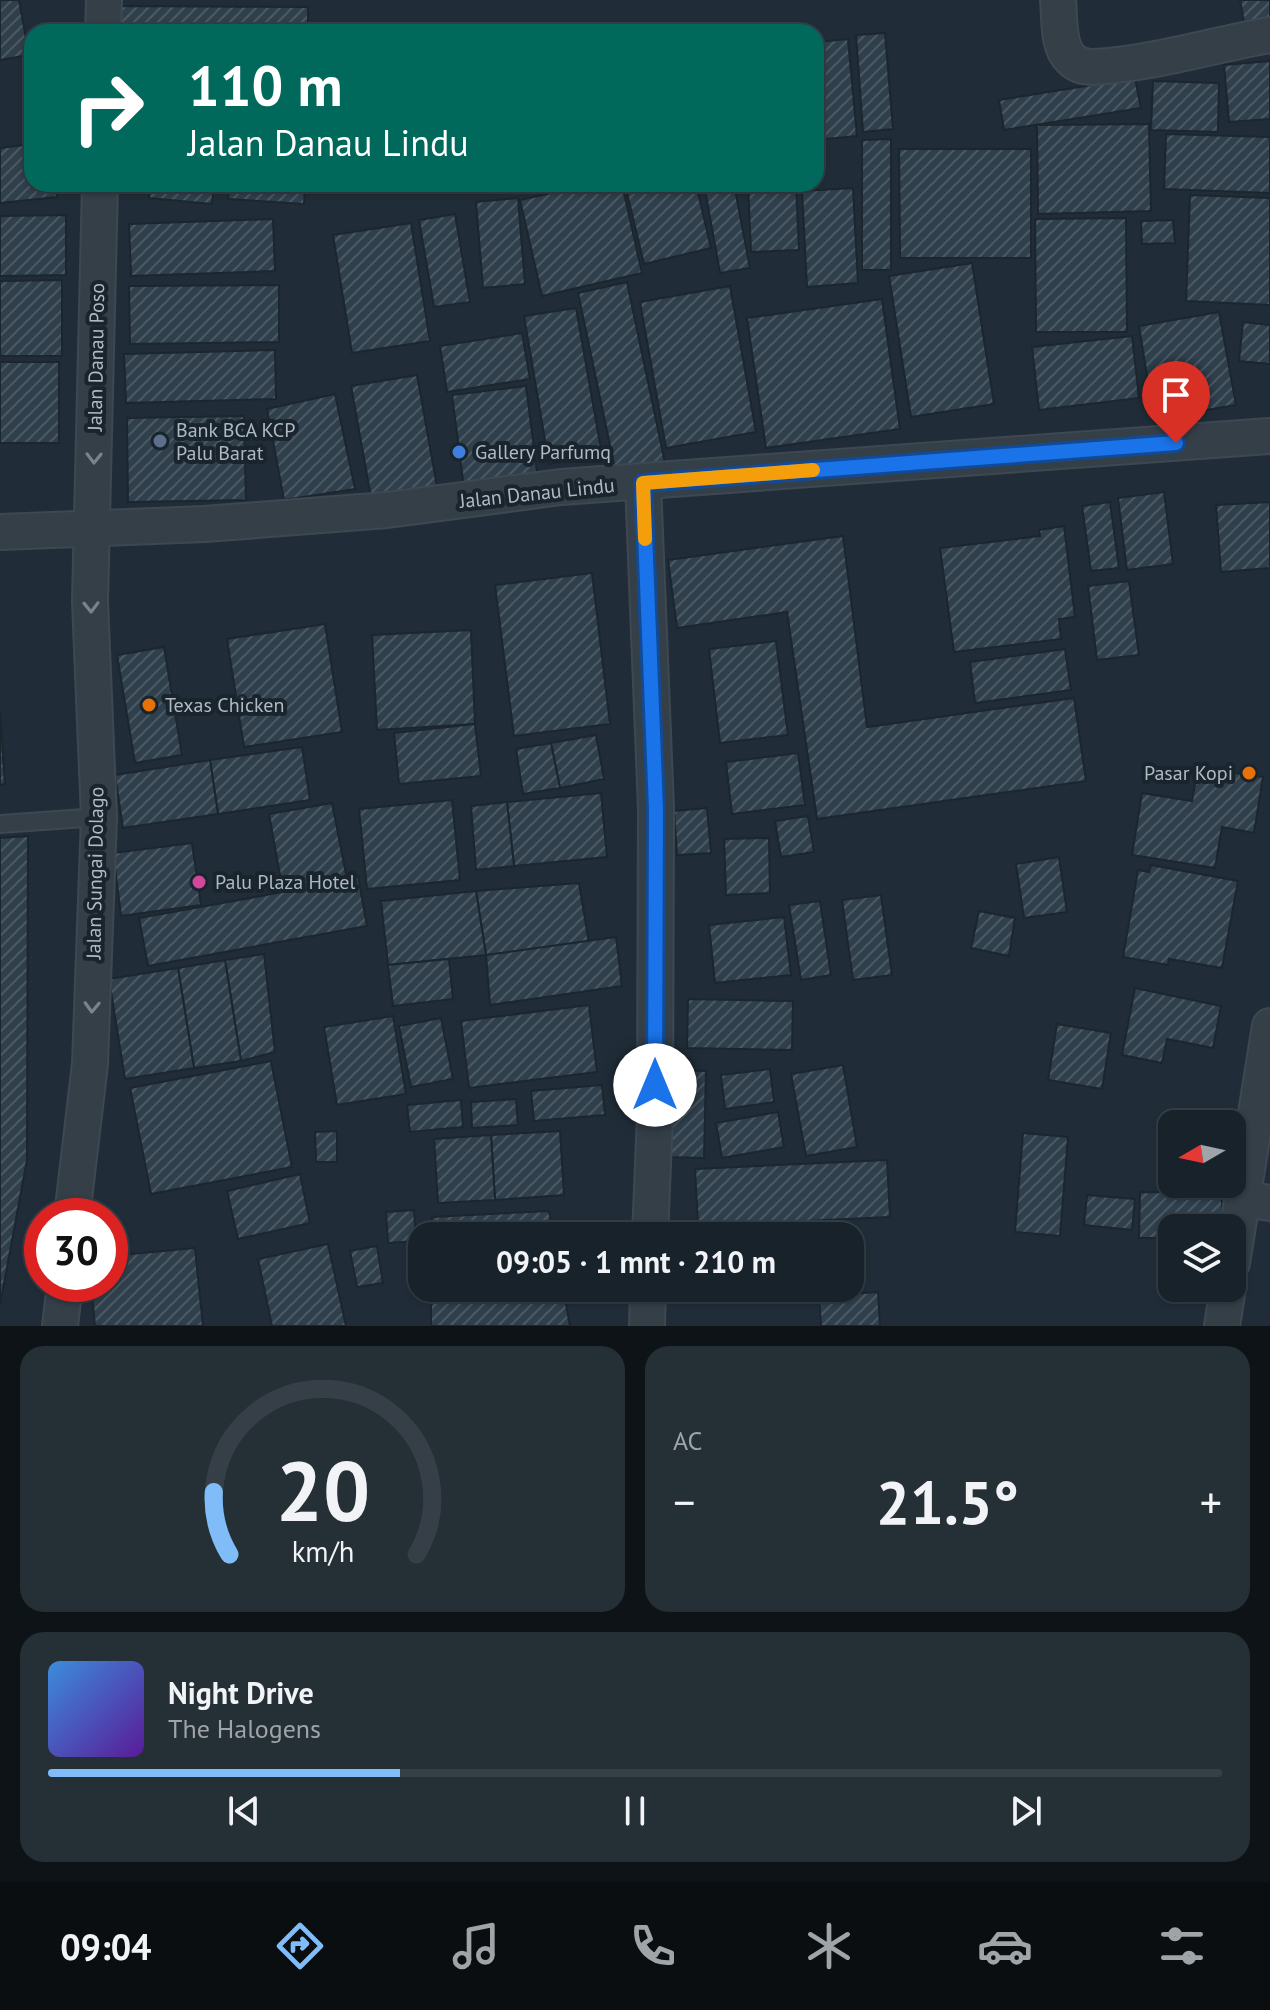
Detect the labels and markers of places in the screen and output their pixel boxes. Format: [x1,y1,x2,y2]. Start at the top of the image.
pin [1142,361,1210,443]
place label: Bank BCA KCP Palu Barat [176,417,295,466]
marker: Bank BCA KCP Palu Barat [151,432,169,450]
place label: Gallery Parfumq [475,439,611,465]
marker: Gallery Parfumq [450,443,468,461]
place label: Texas Chicken [165,692,284,718]
marker: Texas Chicken [140,696,158,714]
place label: Pasar Kopi [1144,760,1233,786]
marker: Pasar Kopi [1240,764,1258,782]
place label: Palu Plaza Hotel [215,869,355,895]
marker: Palu Plaza Hotel [190,873,208,891]

